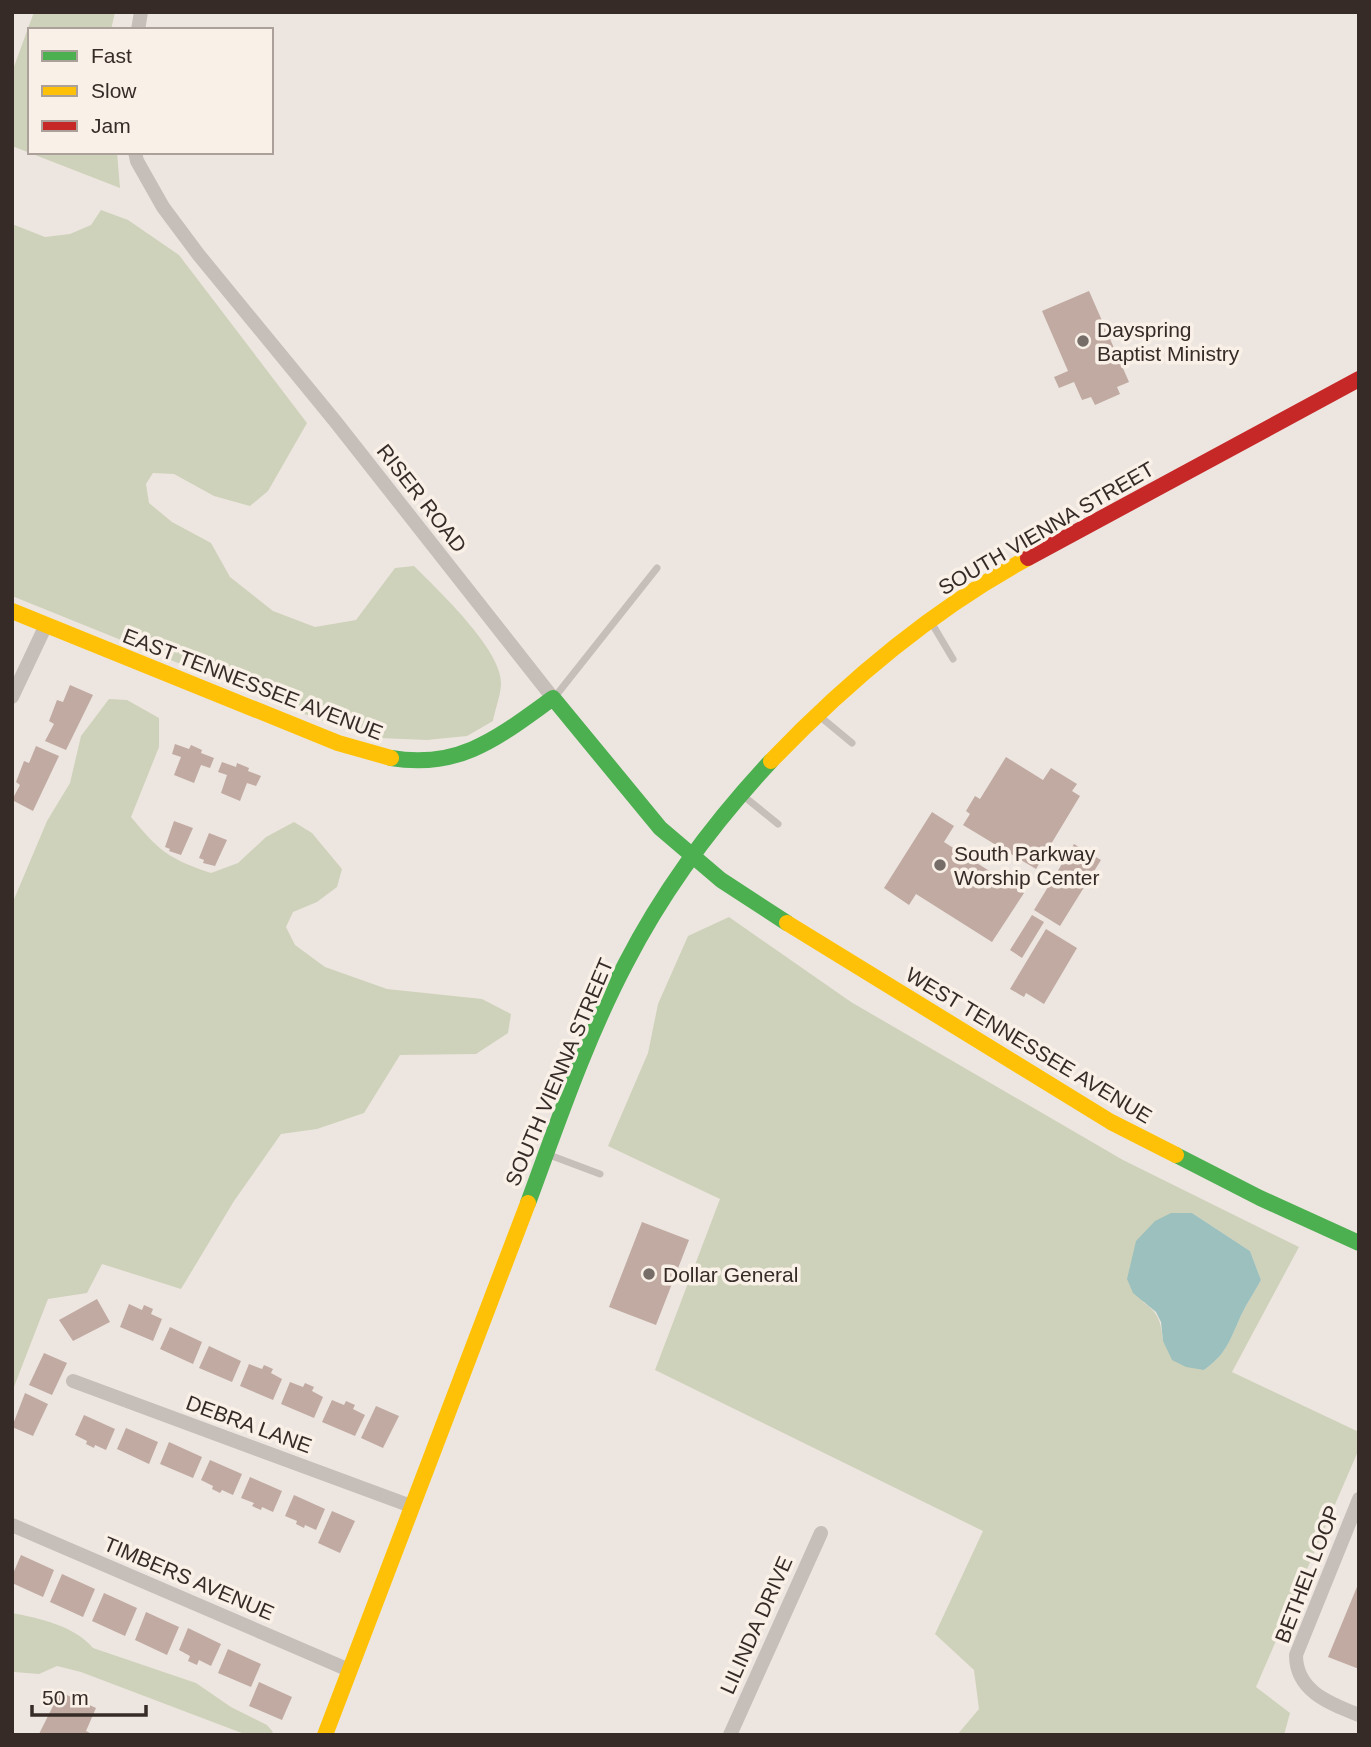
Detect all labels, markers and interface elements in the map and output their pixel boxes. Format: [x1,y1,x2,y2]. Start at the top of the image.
legend [28,28,273,154]
text: Fast [91,44,132,67]
text: Slow [91,79,137,102]
text: Jam [91,114,131,137]
place label: Dayspring Baptist Ministry [1097,318,1240,365]
marker: Dayspring Baptist Ministry [1075,333,1091,349]
street label: RISER ROAD [373,439,471,557]
street label: SOUTH VIENNA STREET [934,457,1158,599]
street label: EAST TENNESSEE AVENUE [120,624,386,744]
place label: South Parkway Worship Center [954,842,1100,889]
marker: South Parkway Worship Center [932,857,948,873]
street label: SOUTH VIENNA STREET [501,955,618,1189]
street label: WEST TENNESSEE AVENUE [902,962,1156,1128]
place label: Dollar General [663,1263,798,1286]
marker: Dollar General [641,1266,657,1282]
street label: DEBRA LANE [183,1391,315,1457]
street label: BETHEL LOOP [1270,1502,1344,1646]
street label: TIMBERS AVENUE [100,1532,278,1624]
street label: LILINDA DRIVE [715,1553,797,1697]
scale bar [32,1674,145,1718]
text: 50 m [42,1686,89,1709]

